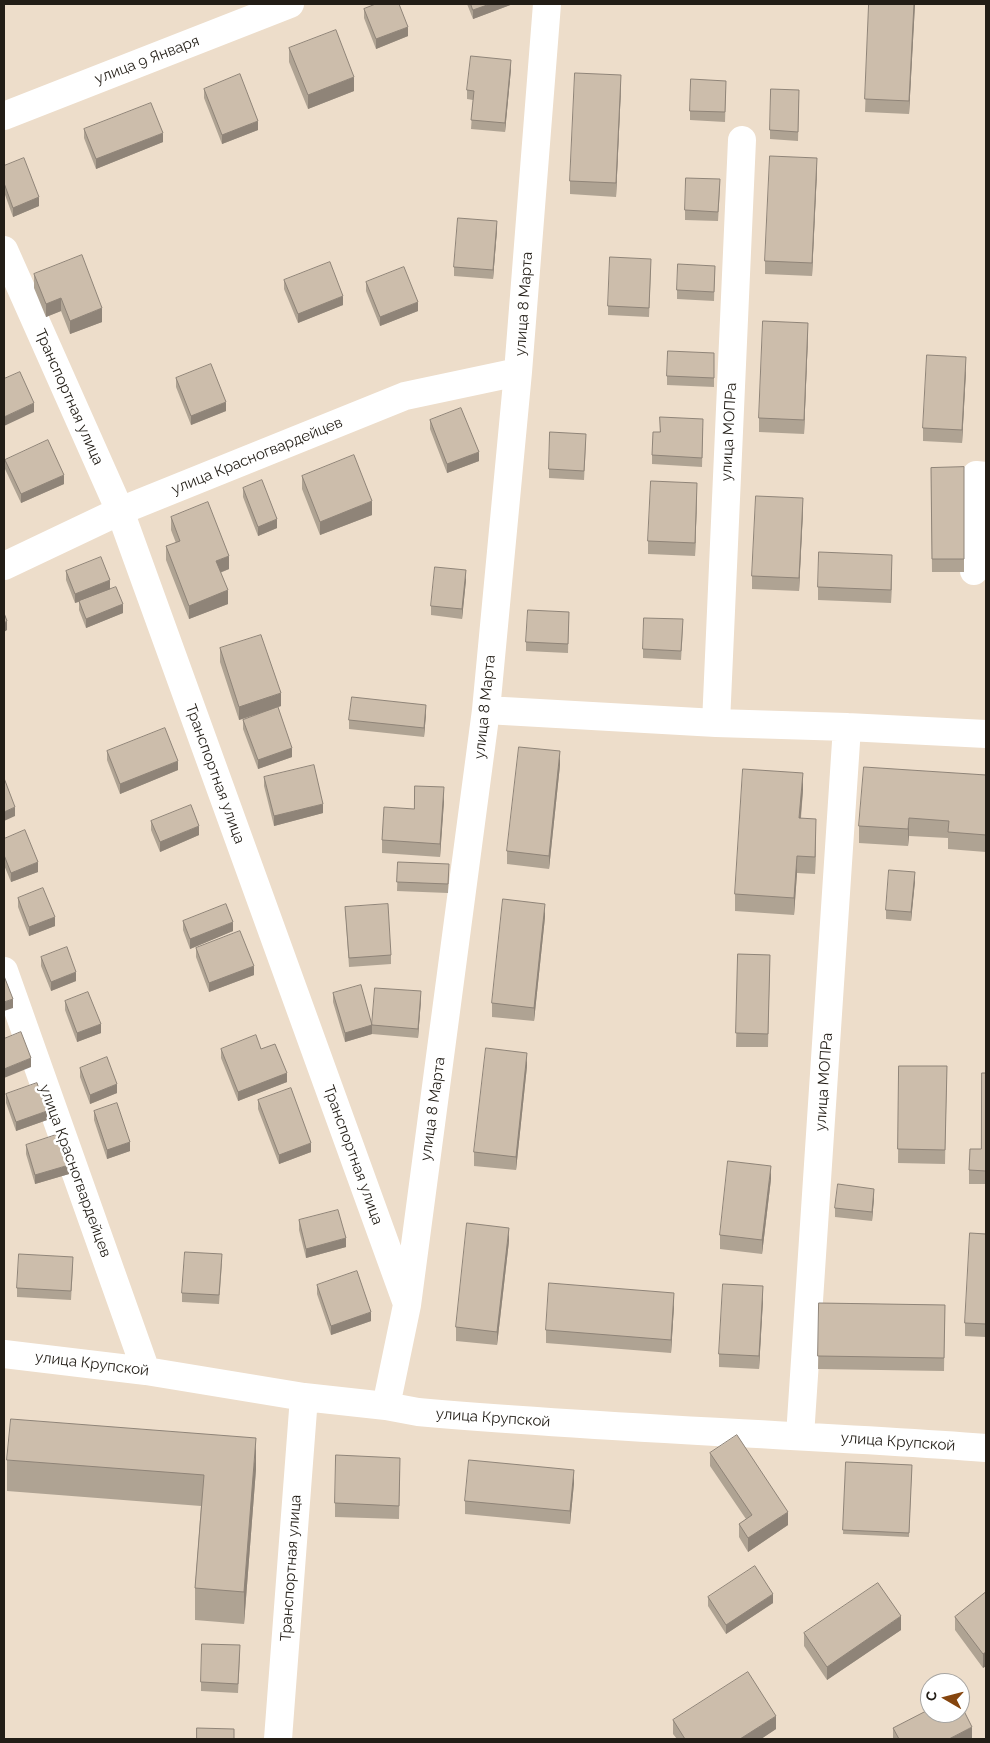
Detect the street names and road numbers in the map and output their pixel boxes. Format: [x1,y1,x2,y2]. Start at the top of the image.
street label: улица 9 Января [92,32,202,88]
street label: улица 8 Марта [511,251,537,357]
street label: Транспортная улица [31,326,107,468]
street label: улица МОПРа [717,382,741,482]
street label: улица Красногвардейцев [169,413,345,499]
street label: улица 8 Марта [471,654,499,760]
street label: Транспортная улица [181,702,249,846]
street label: улица МОПРа [812,1032,836,1132]
street label: улица 8 Марта [417,1056,449,1162]
street label: улица Красногвардейцев [35,1082,115,1260]
street label: Транспортная улица [319,1083,387,1227]
street label: улица Крупской [34,1348,150,1380]
street label: улица Крупской [435,1405,551,1431]
street label: улица Крупской [840,1429,956,1455]
street label: Транспортная улица [277,1494,305,1642]

